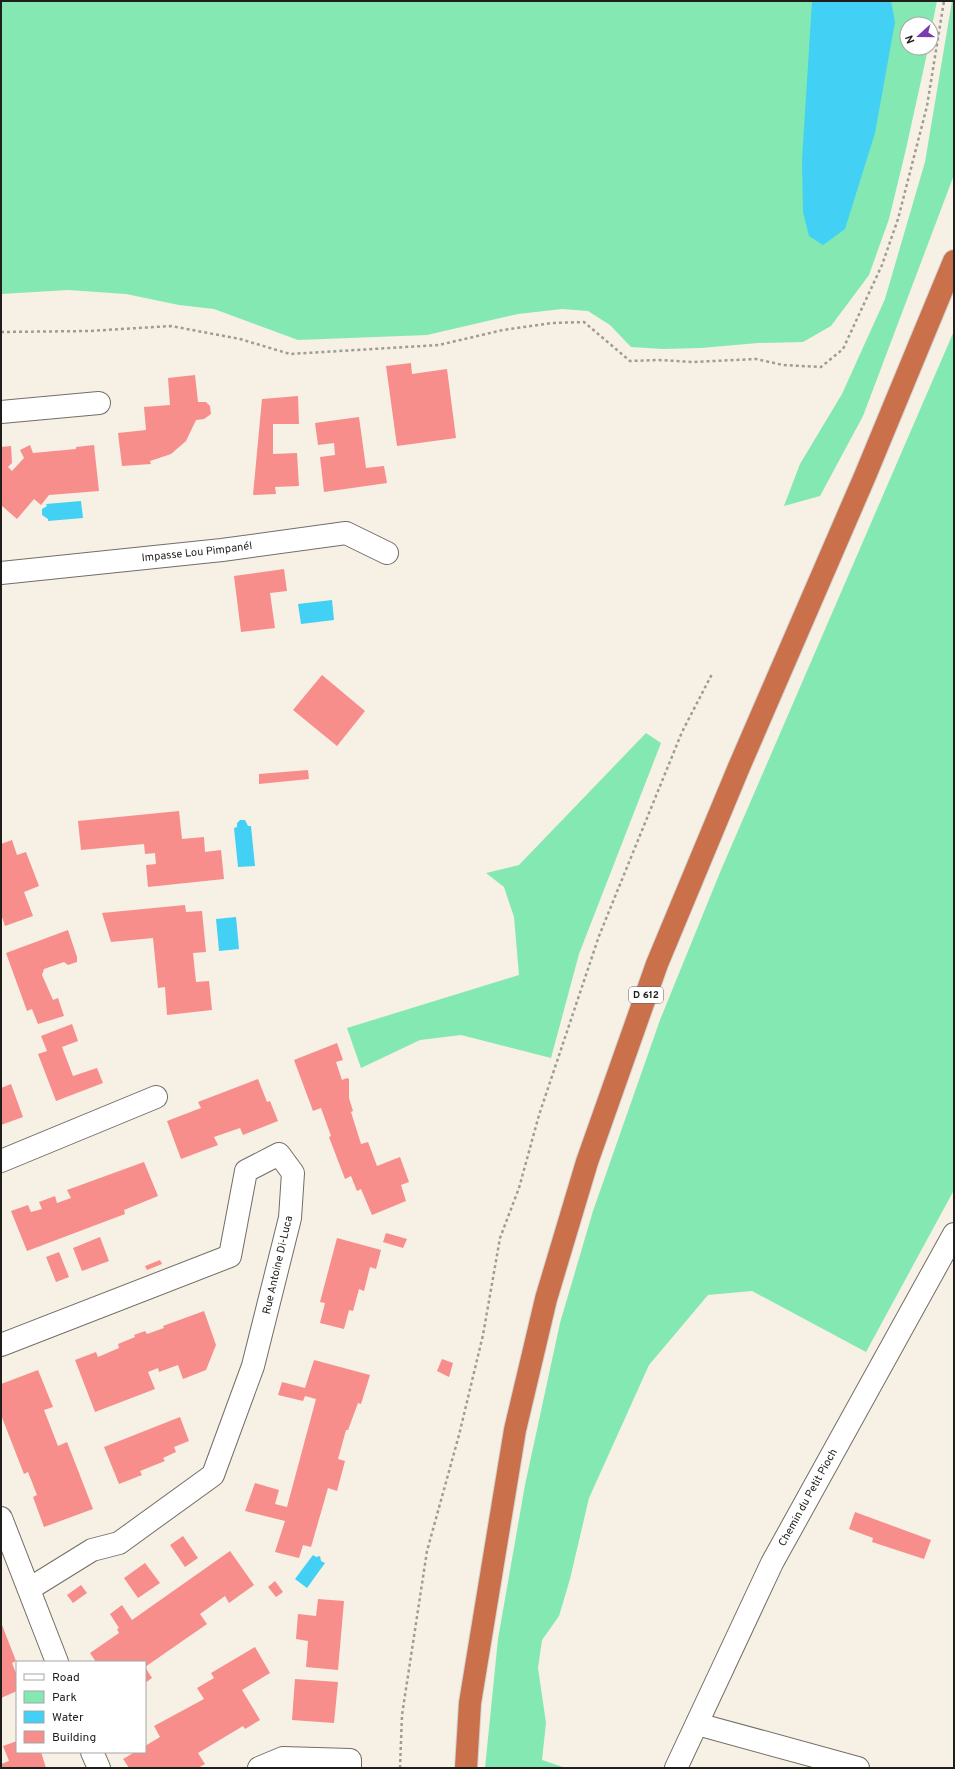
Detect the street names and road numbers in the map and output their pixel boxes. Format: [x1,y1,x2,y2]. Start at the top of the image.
street label: Impasse Lou Pimpanél [141,539,253,565]
road number: D 612 [629,987,663,1003]
street label: Rue Antoine Di-Luca [260,1214,296,1316]
street label: Chemin du Petit Pioch [776,1446,841,1549]

